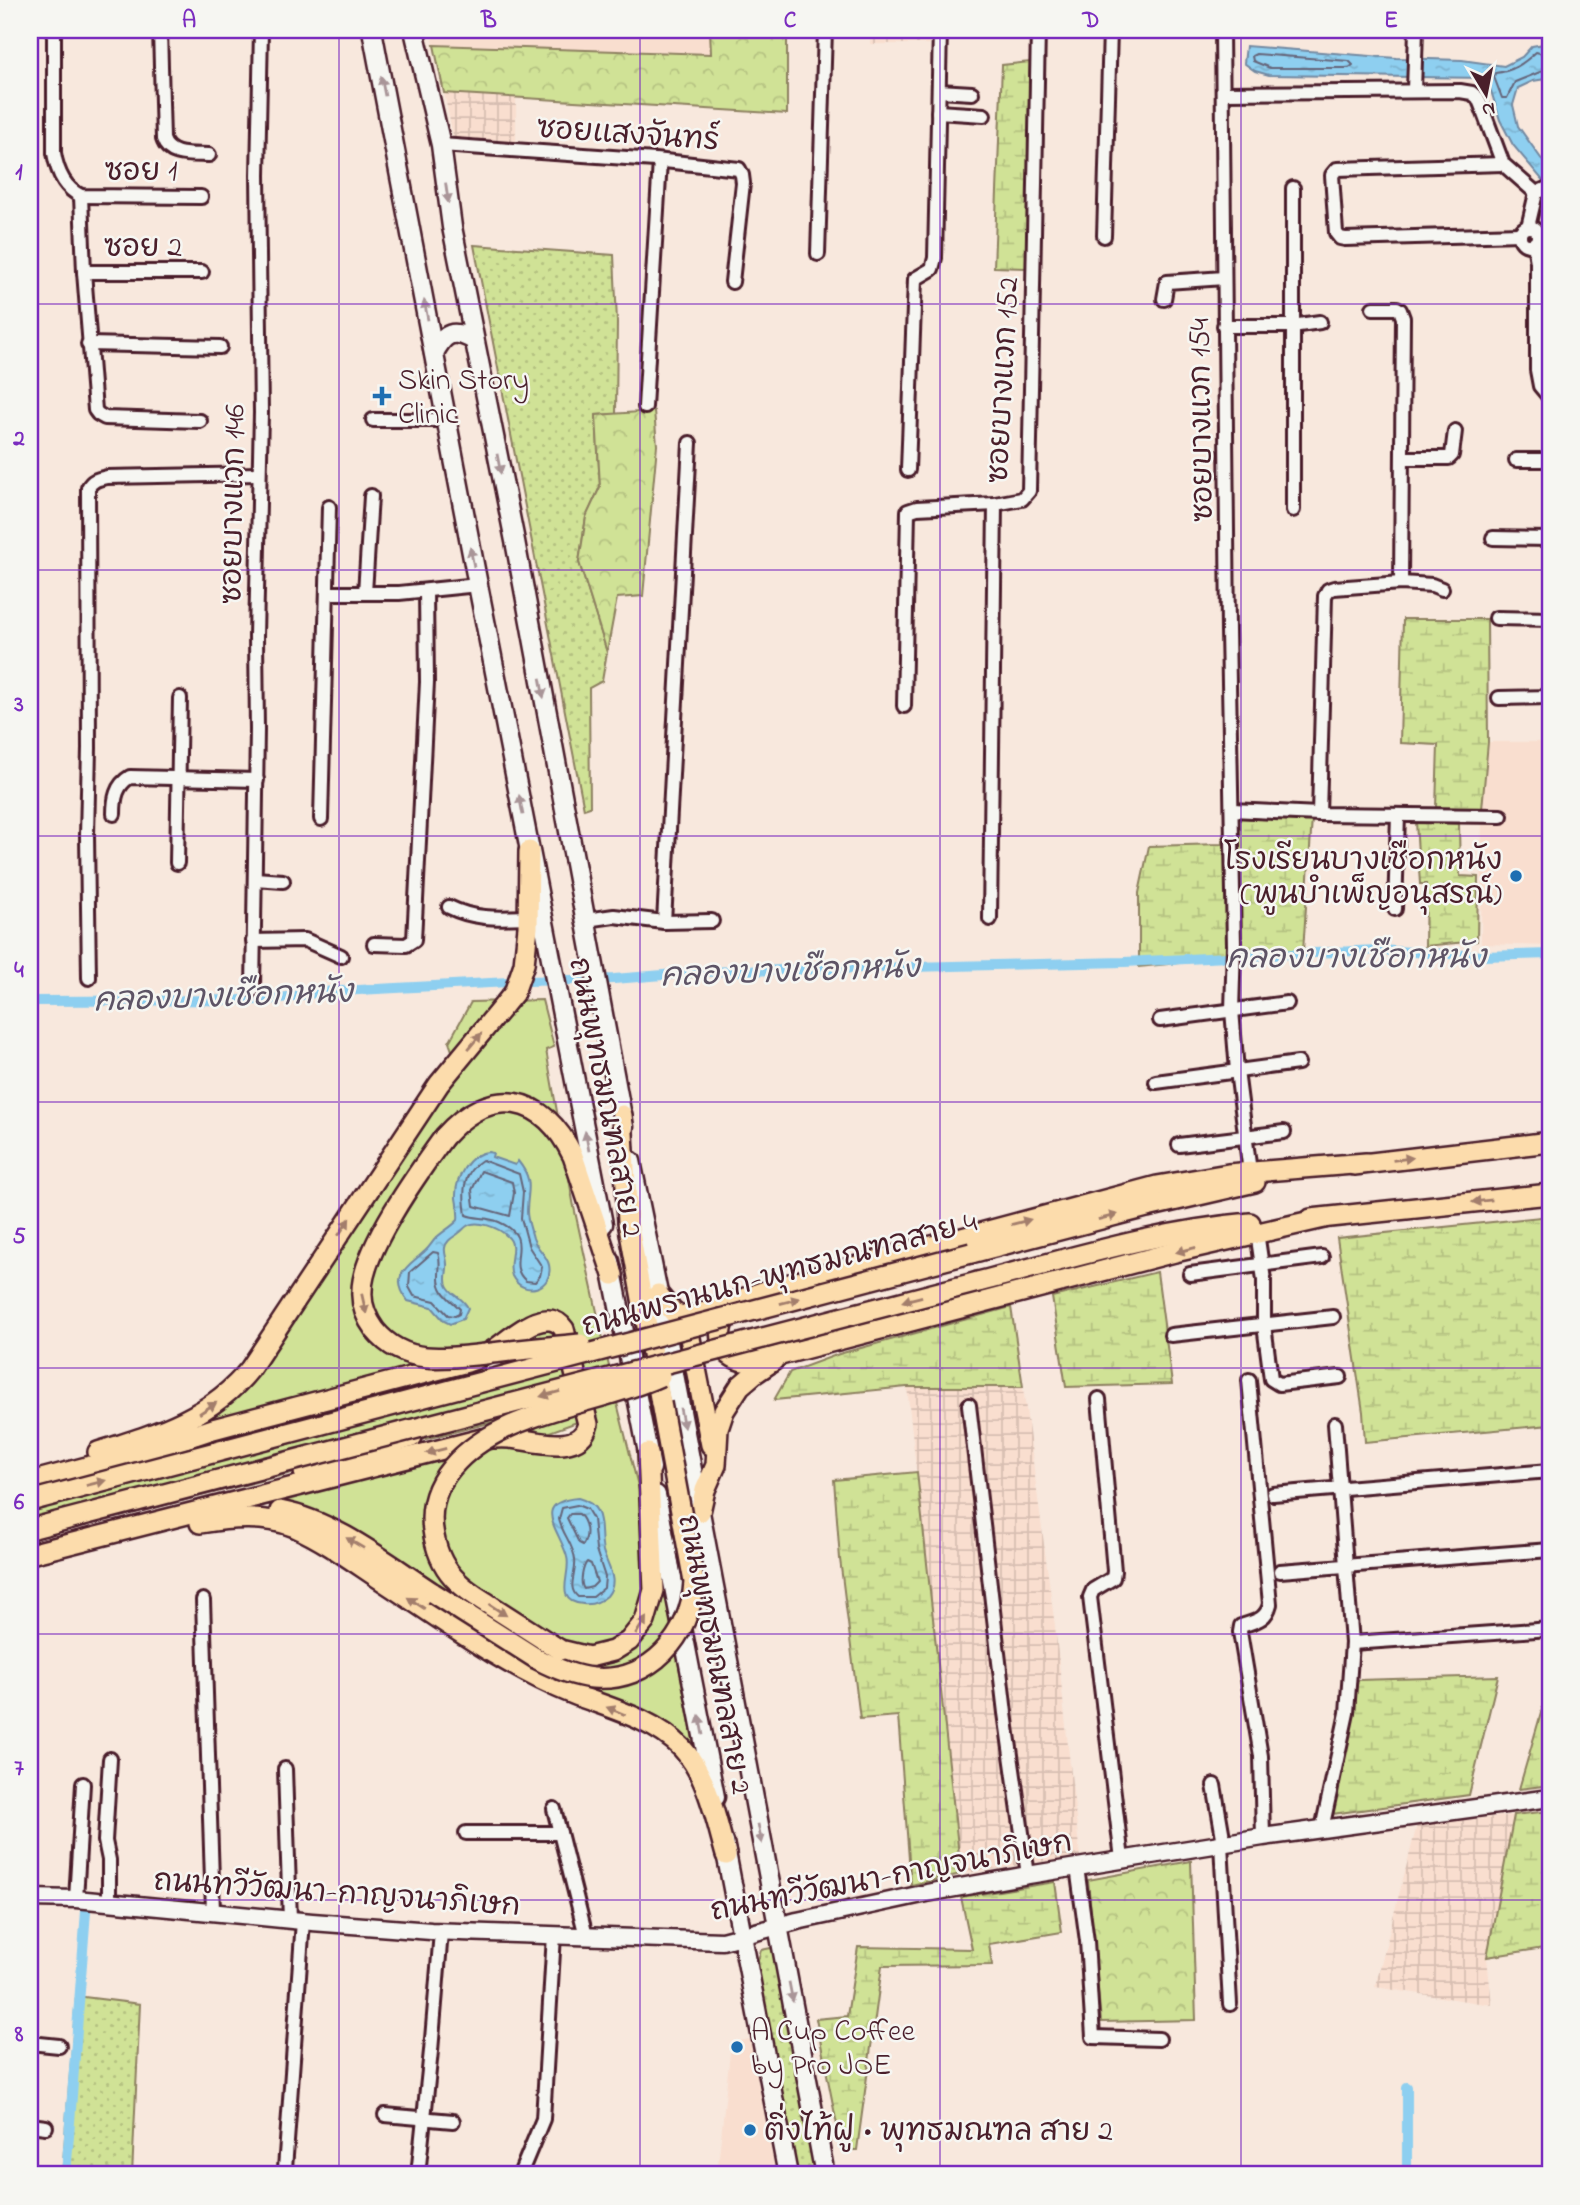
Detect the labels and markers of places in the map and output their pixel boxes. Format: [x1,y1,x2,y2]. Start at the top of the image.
place label: Skin Story Clinic [398,360,529,438]
marker: Skin Story Clinic [372,386,392,406]
place label: โรงเรียนบางเชือกหนัง (พูนบำเพ็ญอนุสรณ์) [1224,839,1502,918]
marker: โรงเรียนบางเชือกหนัง (พูนบำเพ็ญอนุสรณ์) [1508,868,1524,884]
place label: A Cup Coffee by Pro JOE [751,2011,915,2089]
marker: A Cup Coffee by Pro JOE [729,2039,745,2055]
place label: ติ่งไท้ฝู • พุทธมณฑล สาย 2 [764,2102,1113,2155]
marker: ติ่งไท้ฝู • พุทธมณฑล สาย 2 [742,2122,758,2138]

